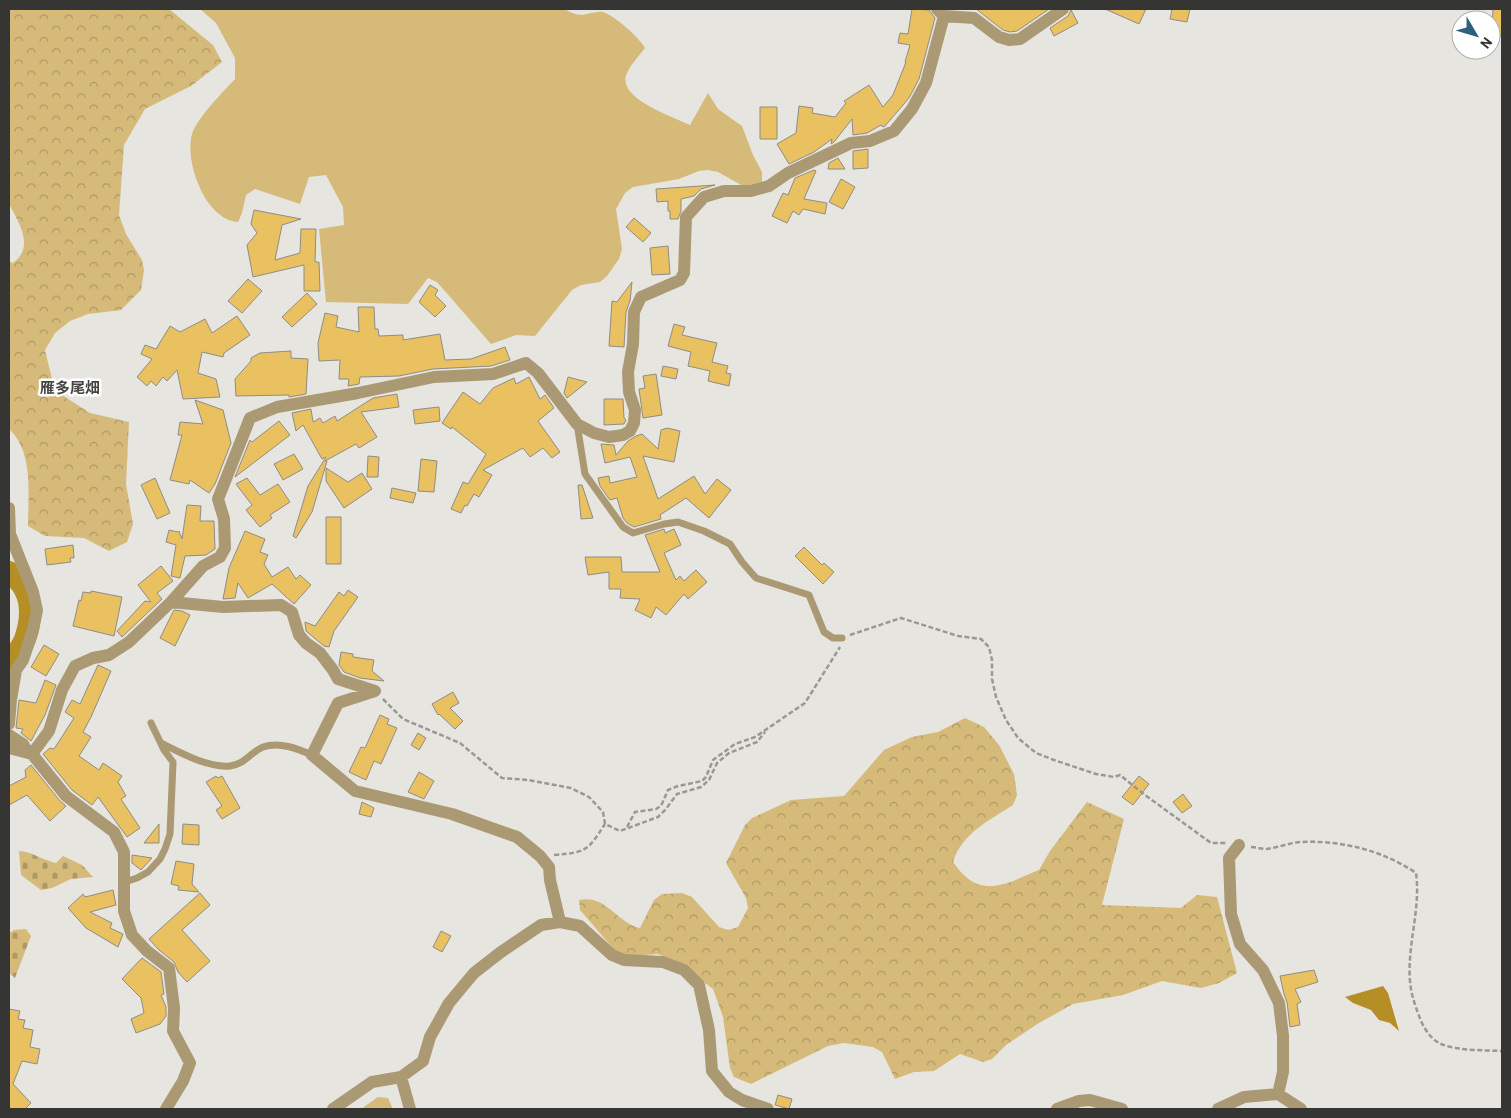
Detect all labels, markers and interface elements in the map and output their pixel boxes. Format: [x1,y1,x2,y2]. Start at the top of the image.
north arrow [1451,10,1501,60]
text: N [1477,34,1496,52]
district label: 雁多尾畑 [40,378,100,396]

